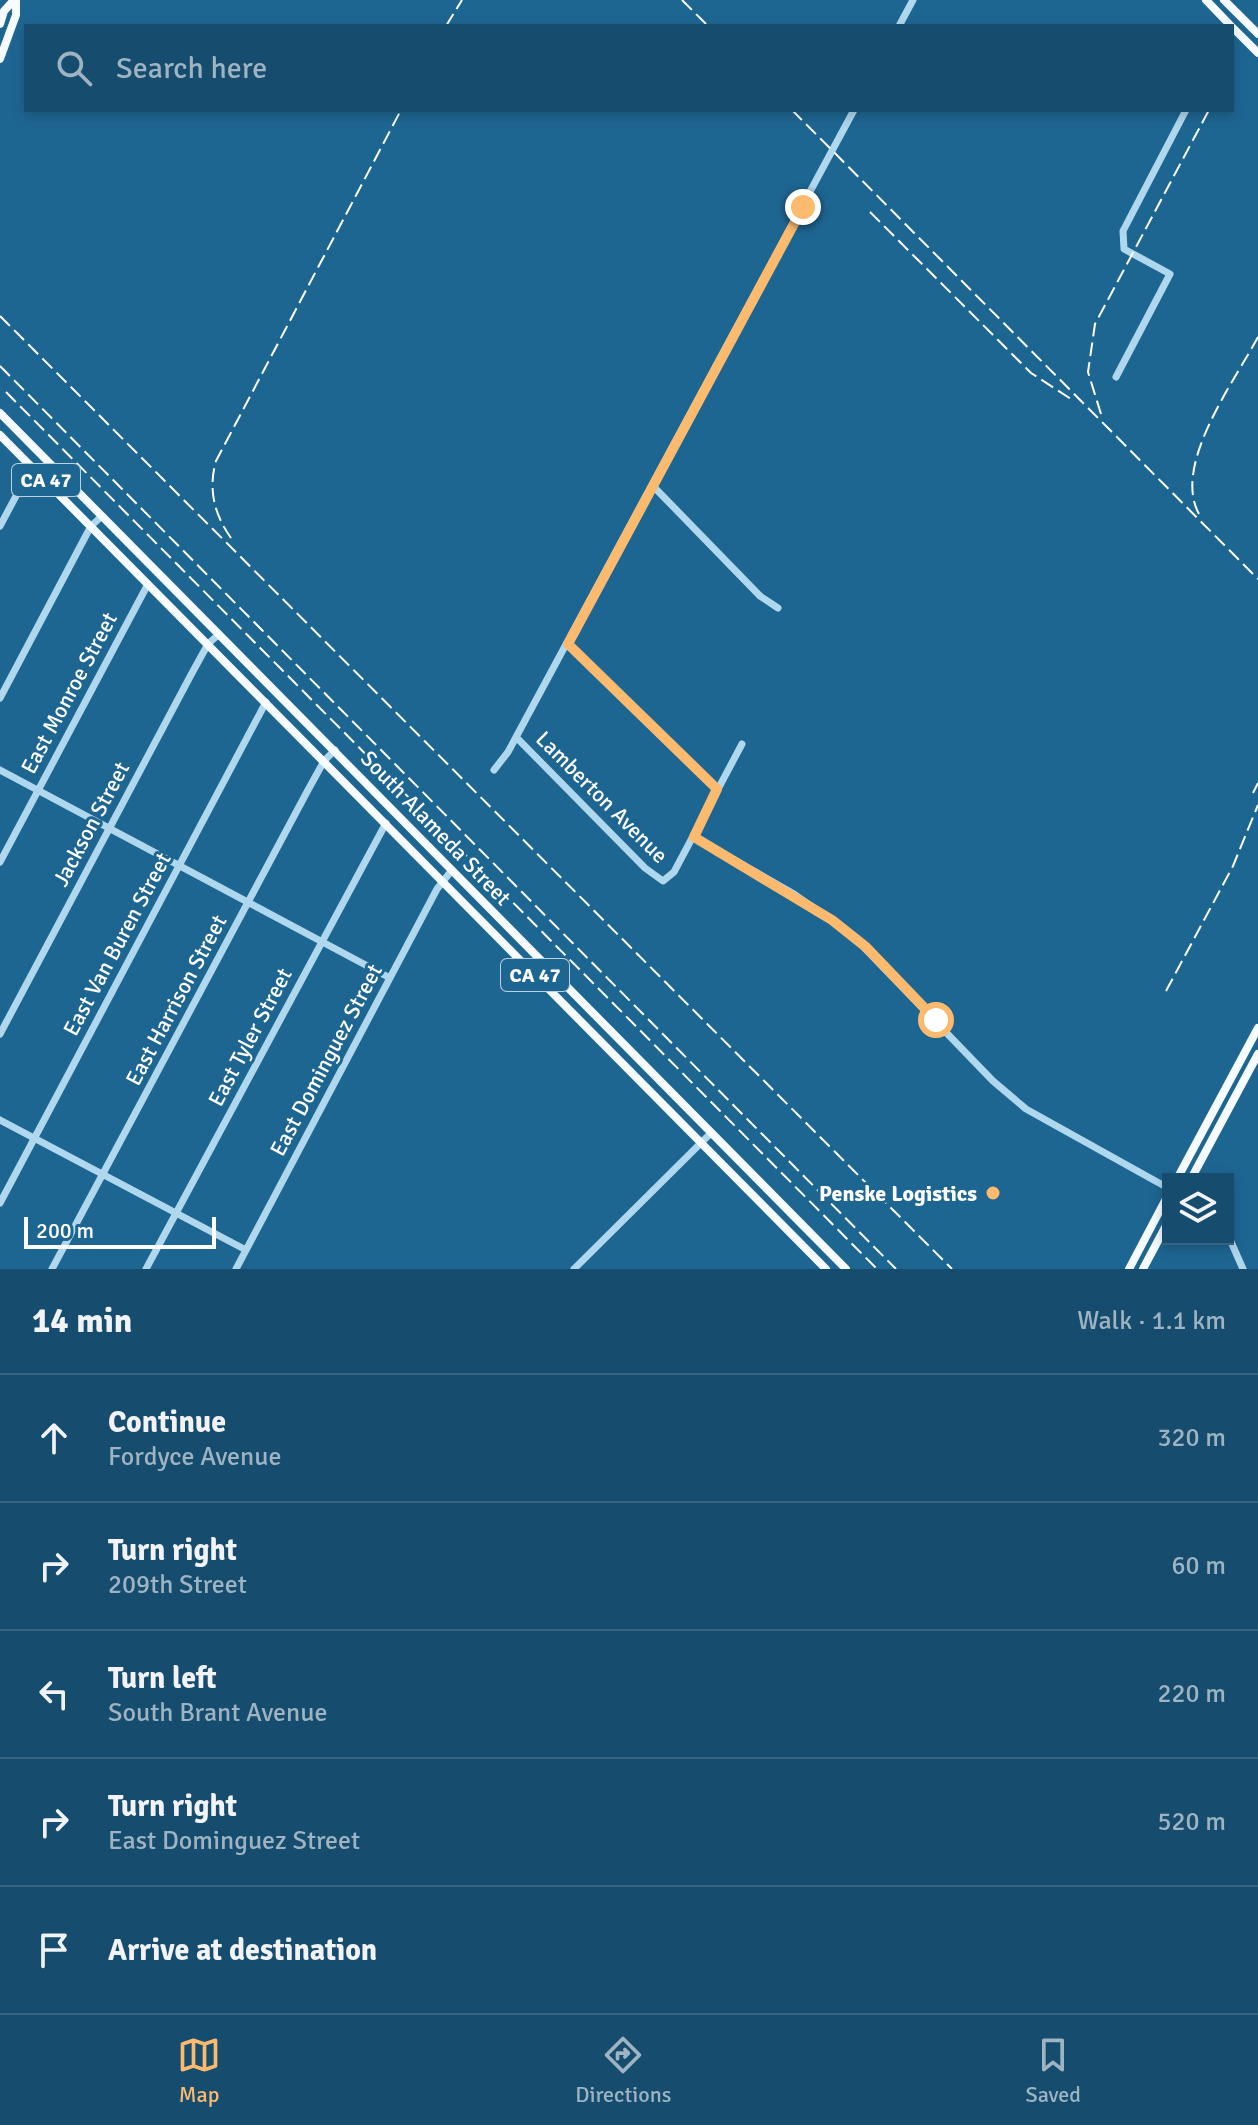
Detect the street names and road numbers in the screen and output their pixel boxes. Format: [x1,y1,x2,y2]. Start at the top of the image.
road number: CA 47 [12,464,80,496]
street label: East Monroe Street [15,607,123,778]
street label: Lamberton Avenue [530,725,674,869]
street label: South Alameda Street [355,745,517,911]
street label: Jackson Street [47,757,135,891]
street label: East Van Buren Street [57,848,177,1040]
street label: East Harrison Street [120,910,233,1090]
street label: East Dominguez Street [264,959,388,1161]
road number: CA 47 [501,959,569,991]
street label: East Tyler Street [202,963,298,1111]

